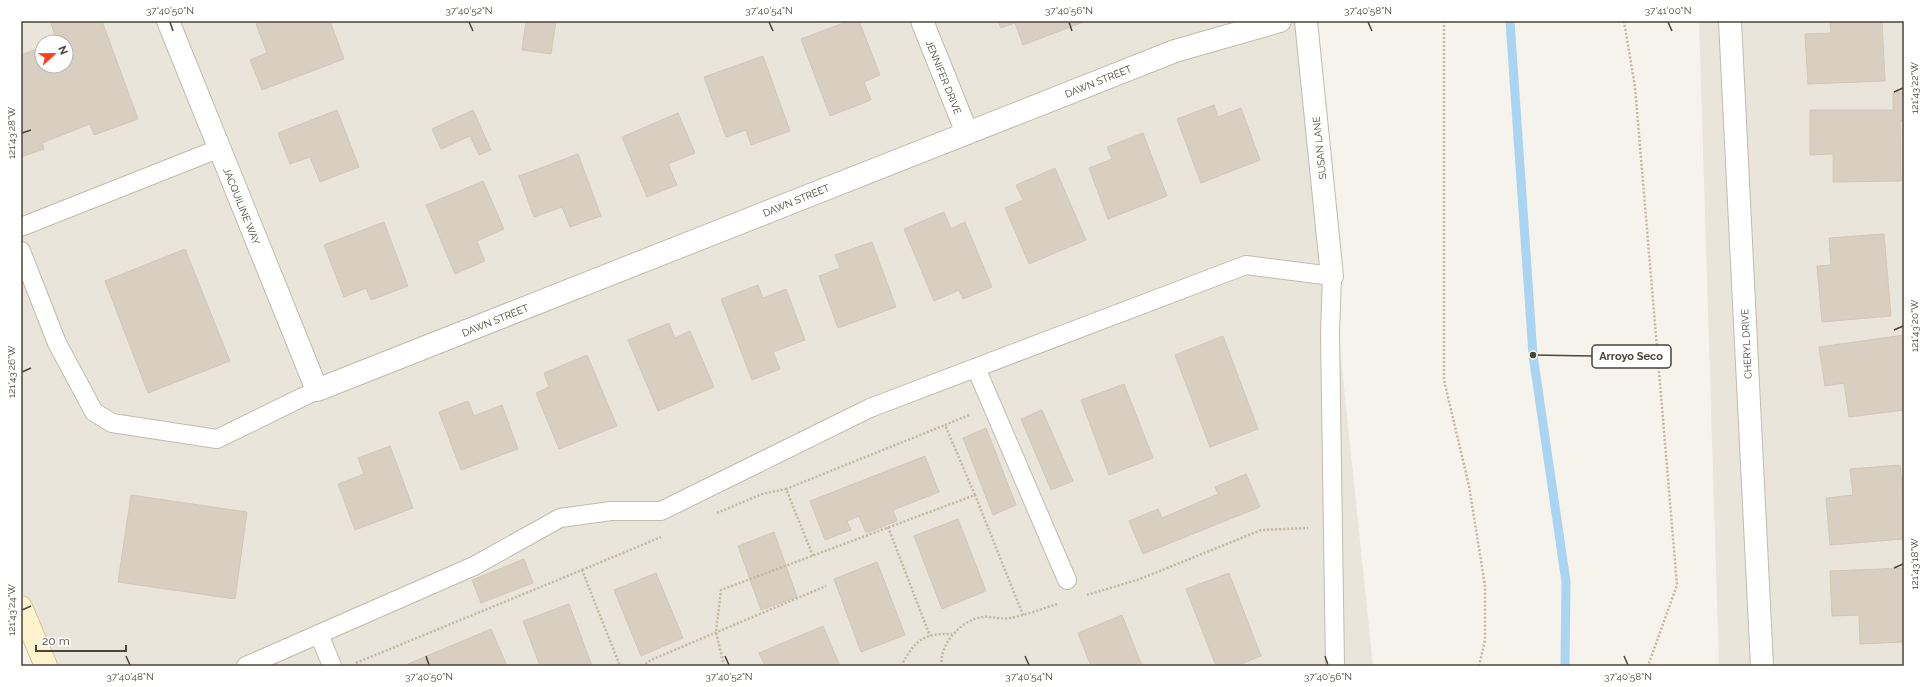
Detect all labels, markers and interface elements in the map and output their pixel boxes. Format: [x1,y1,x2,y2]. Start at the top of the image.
text: 37°40'50"N [146,5,194,16]
text: 37°40'52"N [445,5,493,16]
text: 37°40'54"N [745,5,793,16]
text: 37°40'56"N [1045,5,1093,16]
text: 37°40'58"N [1344,5,1392,16]
text: 37°41'00"N [1645,5,1691,16]
north arrow [34,34,74,74]
street label: JENNIFER DRIVE [924,39,963,116]
text: N [55,44,70,57]
text: 121°43'22"W [1909,62,1920,114]
street label: DAWN STREET [1063,63,1133,100]
text: 121°43'28"W [6,106,17,159]
street label: SUSAN LANE [1311,116,1328,180]
street label: JACQUILINE WAY [221,166,262,247]
street label: DAWN STREET [761,182,831,219]
text: 121°43'20"W [1909,299,1920,352]
street label: DAWN STREET [460,302,530,339]
street label: CHERYL DRIVE [1739,309,1754,379]
text: 121°43'26"W [6,345,17,398]
callout: Arroyo Seco [1592,345,1671,368]
text: Arroyo Seco [1599,350,1663,363]
text: 121°43'18"W [1909,538,1920,590]
text: 121°43'24"W [6,583,17,636]
scale bar [36,627,126,653]
text: 20 m [42,634,70,648]
text: 37°40'48"N [106,671,154,682]
text: 37°40'50"N [405,671,453,682]
text: 37°40'52"N [705,671,753,682]
text: 37°40'54"N [1005,671,1053,682]
text: 37°40'56"N [1304,671,1352,682]
text: 37°40'58"N [1604,671,1652,682]

